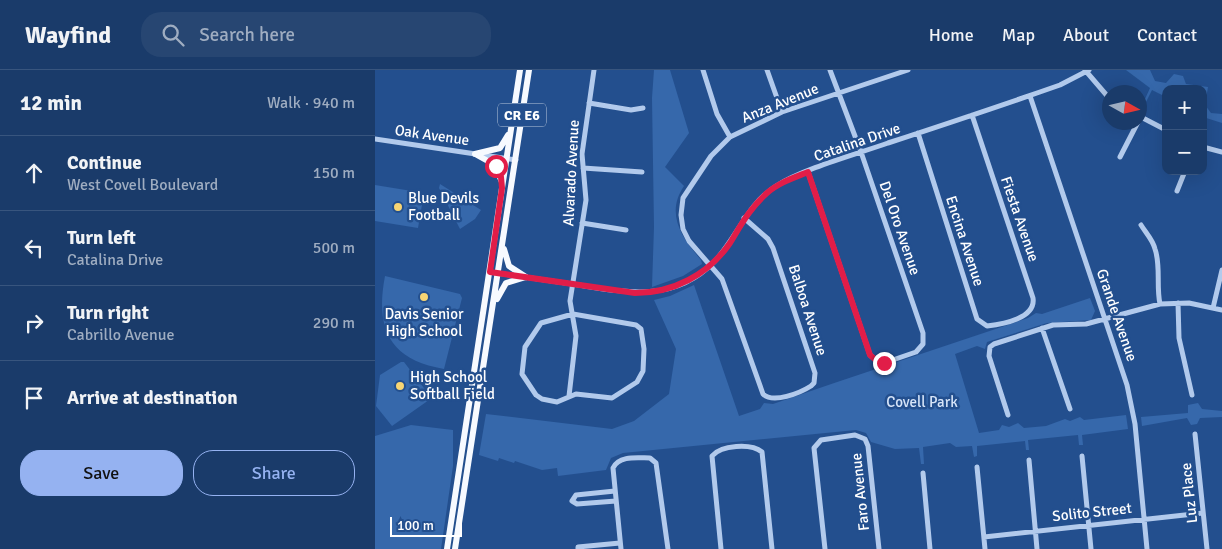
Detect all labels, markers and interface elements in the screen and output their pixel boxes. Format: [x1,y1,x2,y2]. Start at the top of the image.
search box [141,12,491,57]
text: Wayfind [25,20,111,50]
icon: search [159,21,187,49]
text: Search here [199,23,295,47]
text: Home [929,24,974,46]
text: Map [1002,24,1035,46]
text: About [1063,24,1109,46]
text: Contact [1137,24,1197,46]
street label: Anza Avenue [739,79,821,127]
north arrow [1102,85,1147,130]
map controls [1162,85,1207,175]
button: + [1162,85,1207,130]
text: 12 min [20,90,82,116]
text: Walk · 940 m [267,93,355,113]
road number: CR E6 [498,104,546,126]
street label: Alvarado Avenue [559,119,583,227]
street label: Catalina Drive [811,119,903,165]
street label: Oak Avenue [394,121,470,149]
button: − [1162,130,1207,175]
text: Continue [67,151,142,175]
route start [485,155,508,178]
icon: ahead [20,159,48,187]
text: 150 m [313,163,355,183]
street label: Fiesta Avenue [997,174,1043,264]
text: West Covell Boulevard [67,175,218,195]
street label: Del Oro Avenue [876,179,924,277]
place label: Blue Devils Football [408,189,479,224]
street label: Encina Avenue [942,194,988,288]
marker: Blue Devils Football [392,201,404,213]
text: Turn left [67,226,136,250]
icon: left [20,234,48,262]
text: 500 m [313,238,355,258]
text: Catalina Drive [67,250,163,270]
street label: Balboa Avenue [785,262,831,358]
street label: Grande Avenue [1093,266,1141,364]
marker: Davis Senior High School [418,291,430,303]
text: Turn right [67,301,149,325]
place label: Davis Senior High School [385,305,464,340]
icon: right [20,309,48,337]
text: 290 m [313,313,355,333]
text: Cabrillo Avenue [67,325,175,345]
route end [873,352,896,375]
place label: High School Softball Field [410,368,495,403]
marker: High School Softball Field [394,380,406,392]
icon: arrive [20,384,48,412]
text: Arrive at destination [67,386,238,410]
park label: Covell Park [886,393,958,411]
button: Save [20,450,183,496]
button: Share [193,450,355,496]
street label: Faro Avenue [847,452,873,532]
street label: Luz Place [1177,462,1201,524]
street label: Solito Street [1051,499,1133,525]
scale bar [390,514,463,537]
text: 100 m [397,517,434,534]

